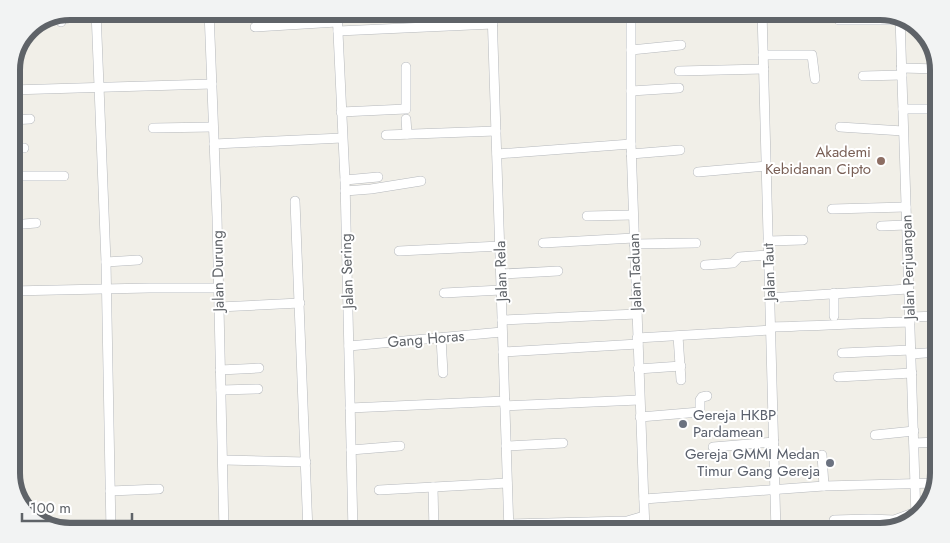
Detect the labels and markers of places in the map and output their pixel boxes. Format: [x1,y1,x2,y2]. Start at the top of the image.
place label: Akademi Kebidanan Cipto [765,141,871,180]
marker: Akademi Kebidanan Cipto [875,155,887,167]
place label: Gereja HKBP Pardamean [693,404,776,443]
marker: Gereja HKBP Pardamean [677,418,689,430]
place label: Gereja GMMI Medan Timur Gang Gereja [685,443,820,482]
marker: Gereja GMMI Medan Timur Gang Gereja [824,457,836,469]

